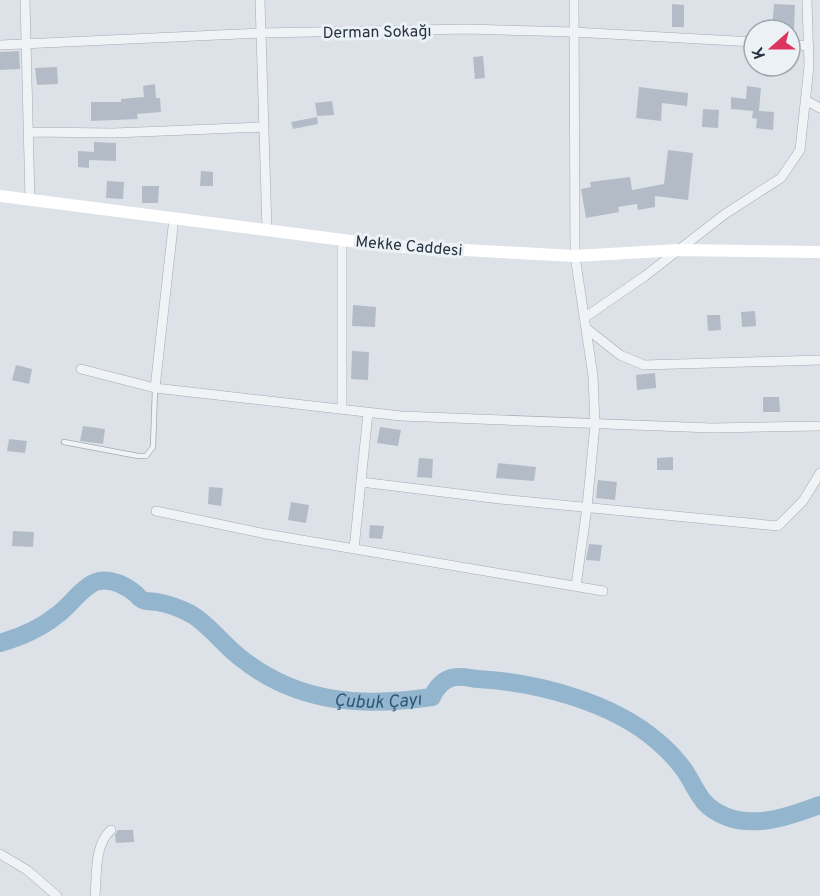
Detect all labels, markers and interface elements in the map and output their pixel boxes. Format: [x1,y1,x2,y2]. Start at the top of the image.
north arrow [742,18,802,78]
street label: Derman Sokağı [322,22,432,44]
text: K [748,44,771,62]
street label: Mekke Caddesi [354,232,463,262]
water label: Çubuk Çayı [333,688,423,715]

